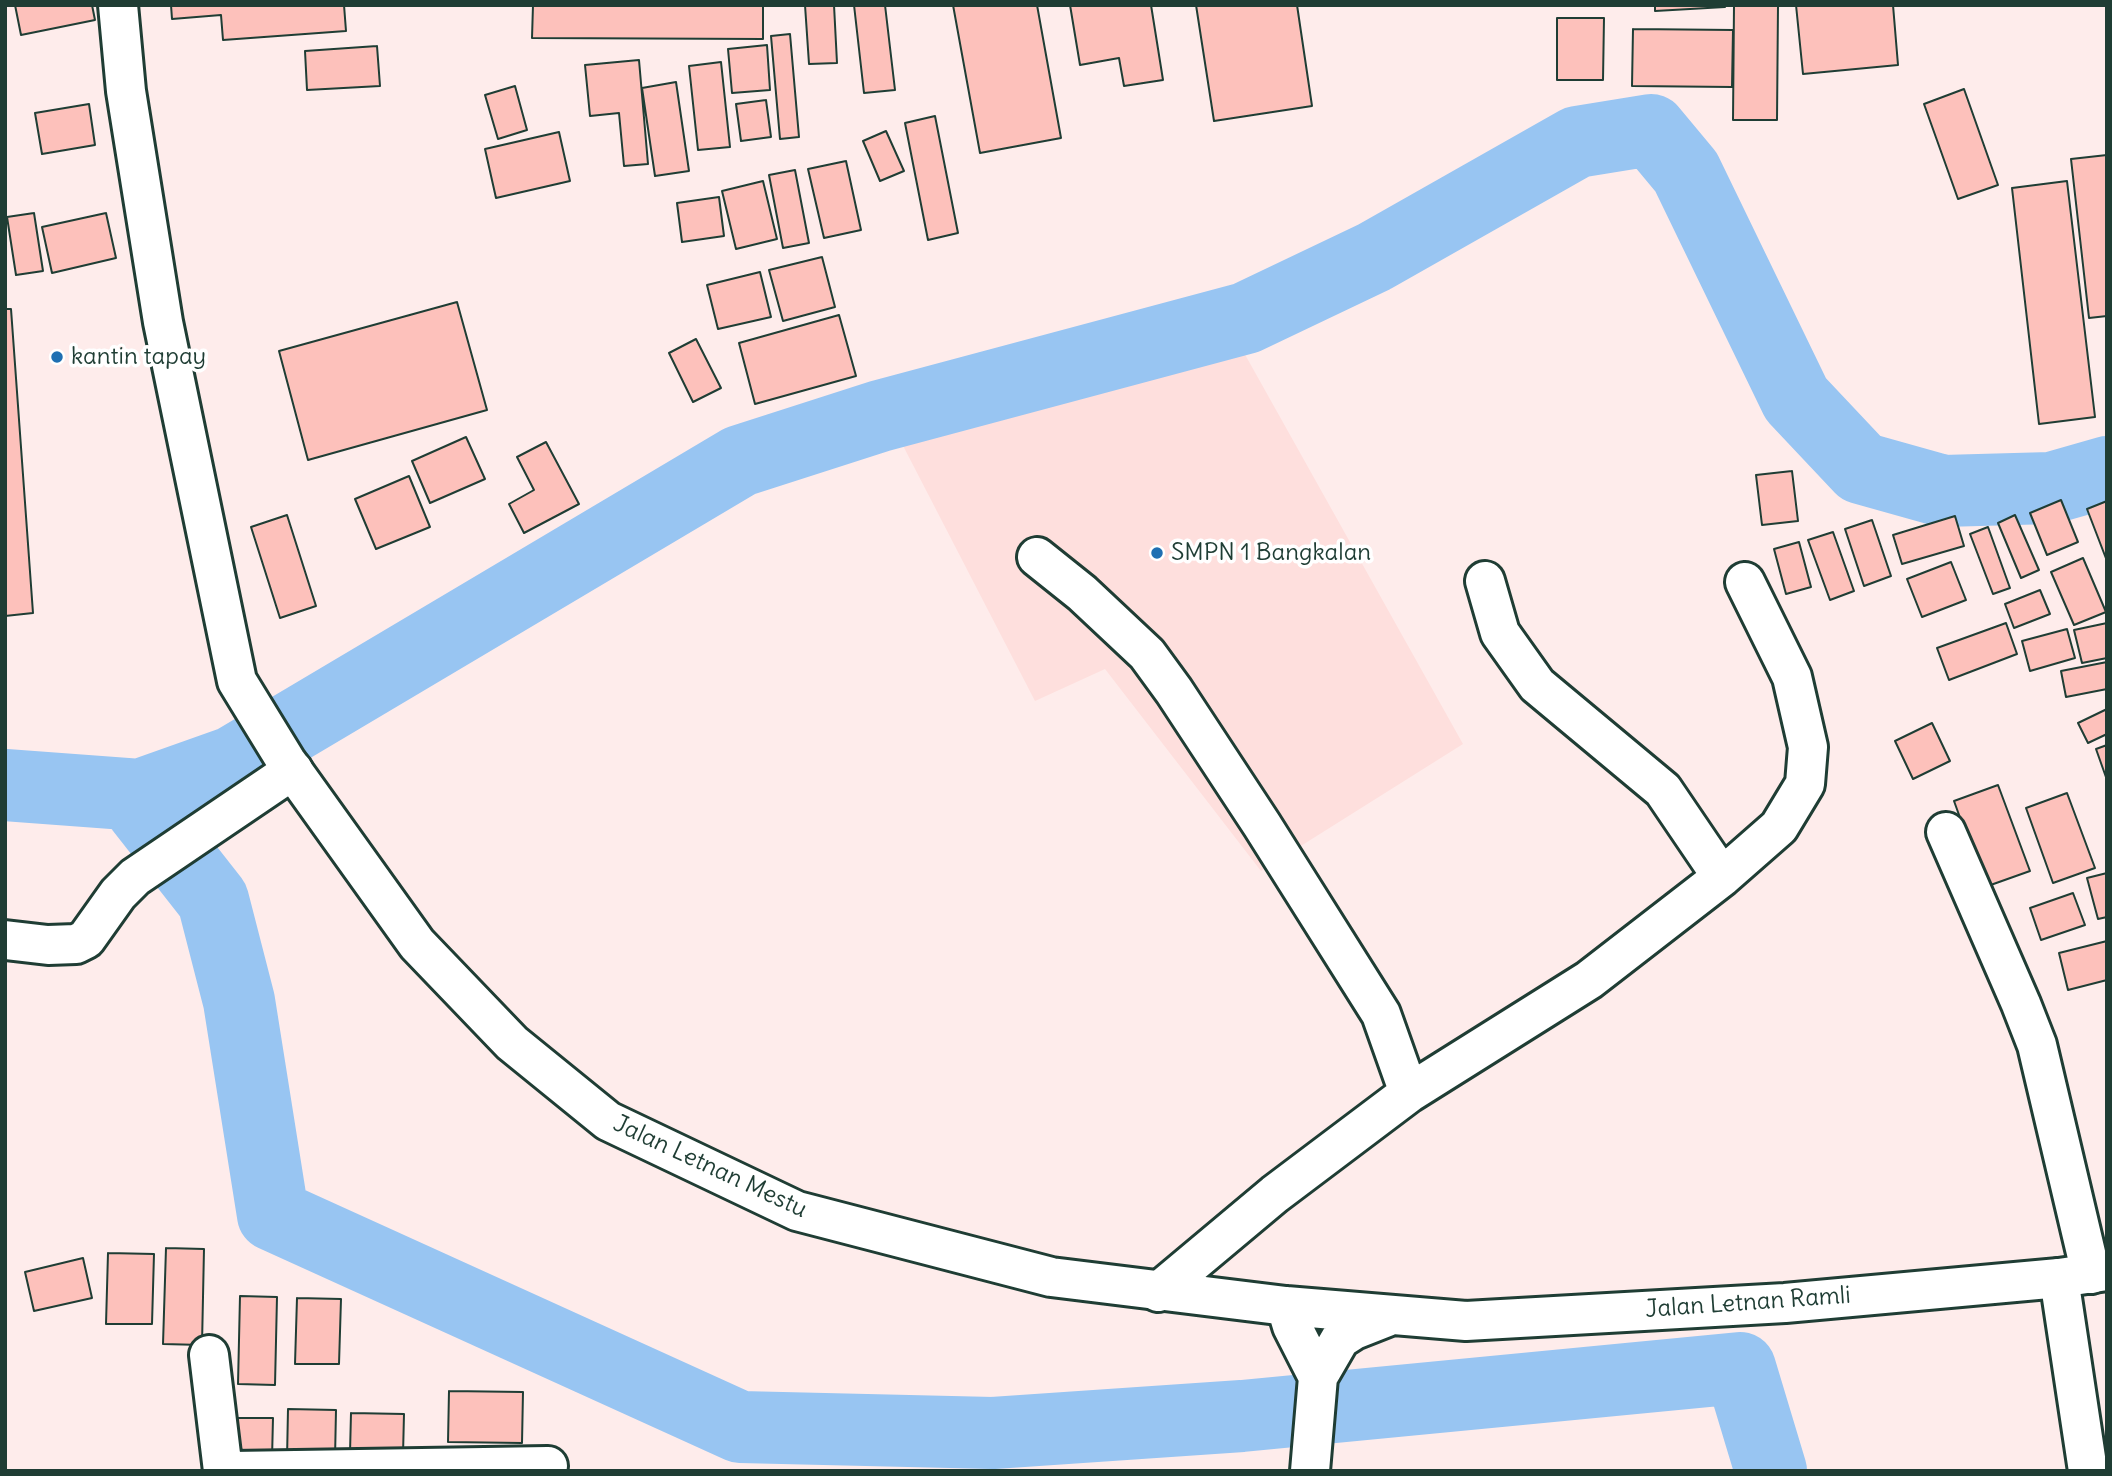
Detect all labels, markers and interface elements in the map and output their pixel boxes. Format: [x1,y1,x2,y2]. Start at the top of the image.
place label: kantin tapay [71,343,206,371]
marker: kantin tapay [49,349,65,365]
place label: SMPN 1 Bangkalan [1171,539,1371,567]
marker: SMPN 1 Bangkalan [1149,545,1165,561]
street label: Jalan Letnan Mestu [609,1110,811,1224]
street label: Jalan Letnan Ramli [1644,1281,1852,1325]

